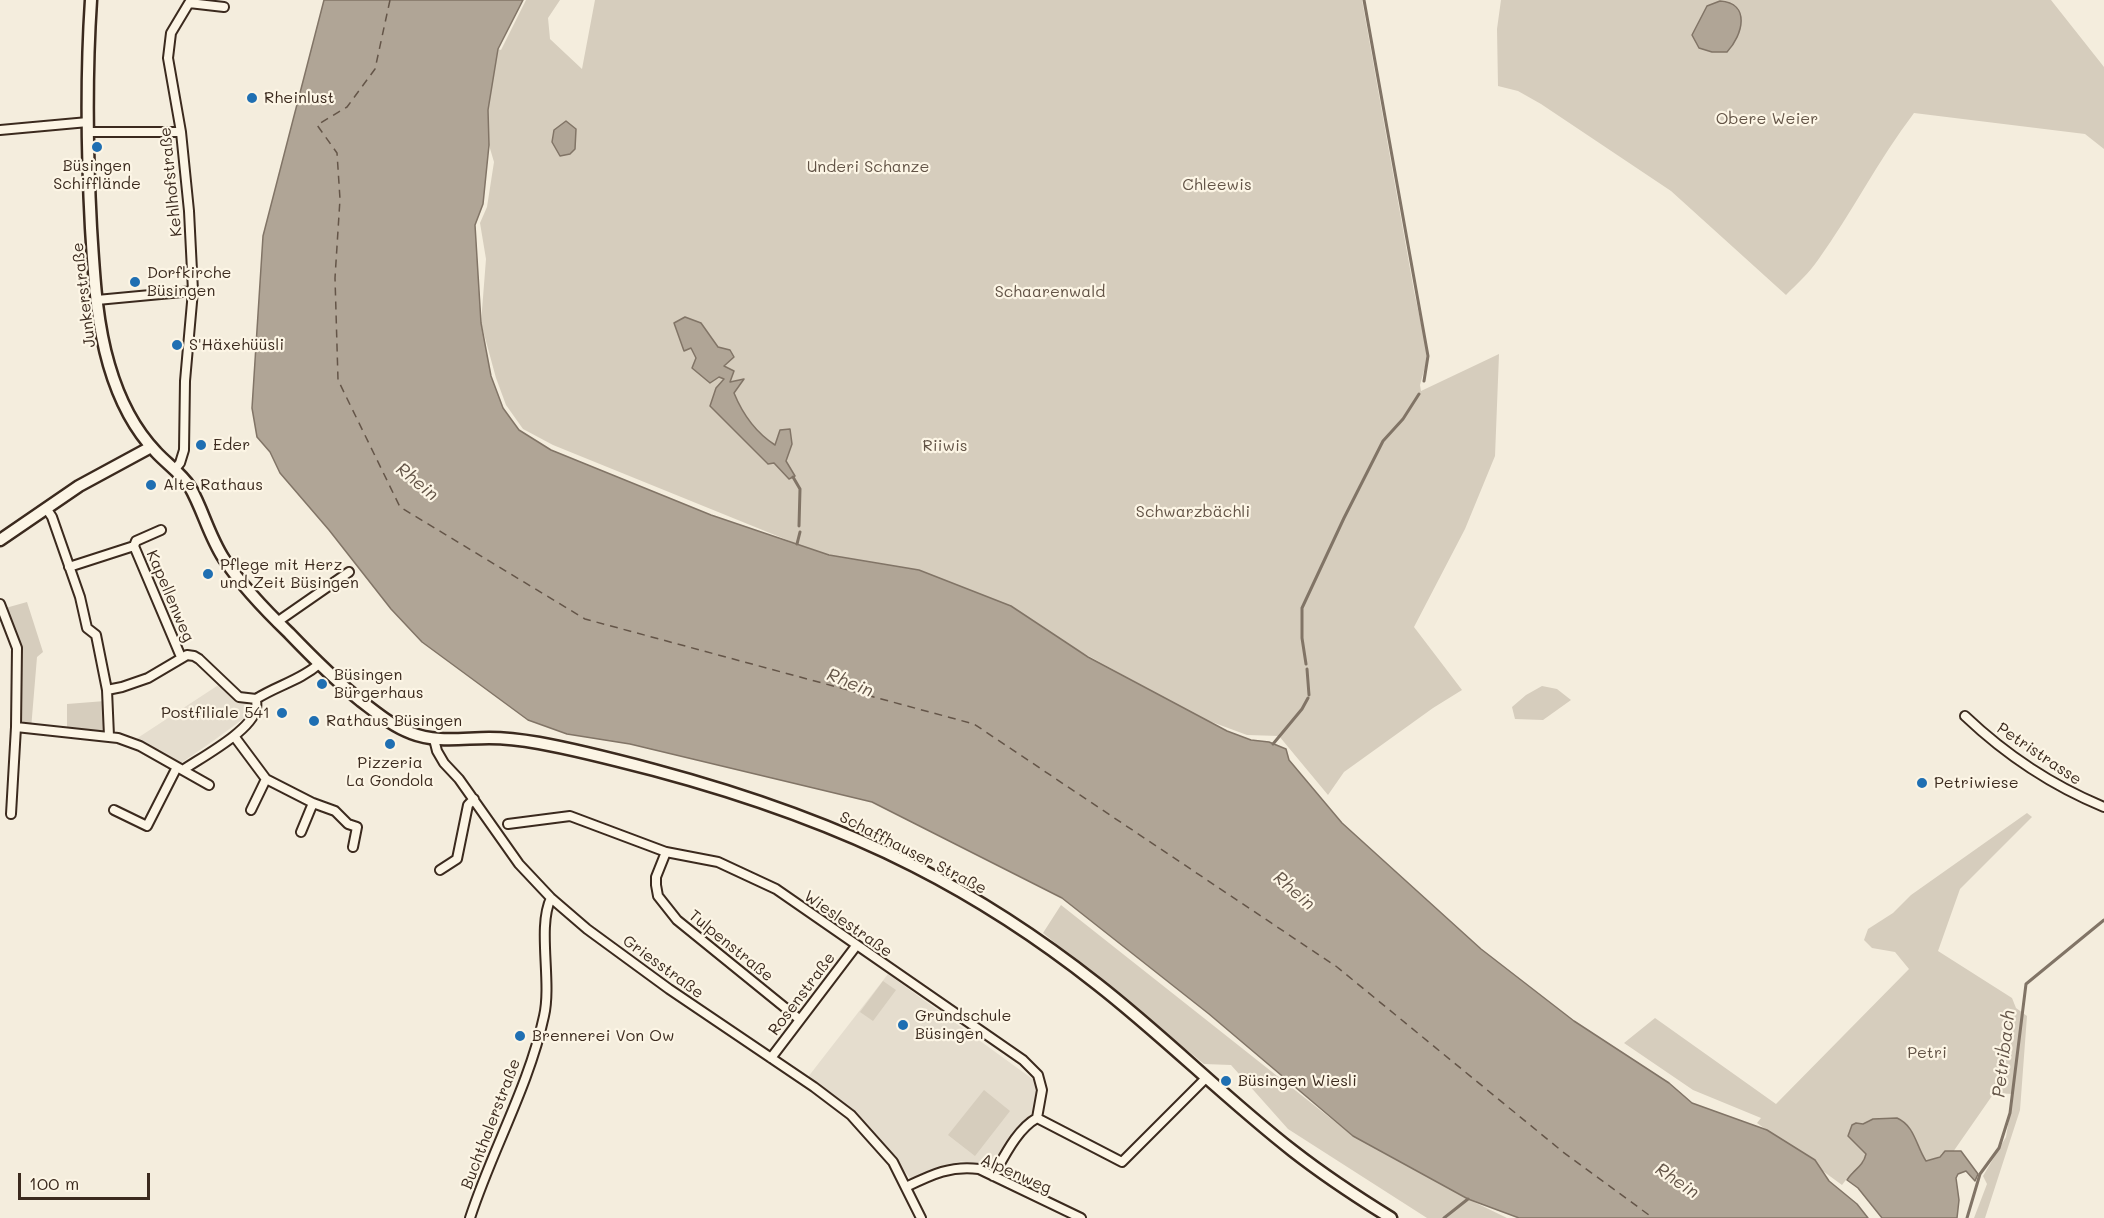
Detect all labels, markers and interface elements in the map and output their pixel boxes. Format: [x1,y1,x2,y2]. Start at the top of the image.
place label: Rheinlust [264,88,335,108]
marker: Rheinlust [245,91,259,105]
park label: Obere Weier [1716,109,1818,129]
street label: Kehlhofstraße [156,126,186,238]
marker: Büsingen Schifflände [90,140,104,154]
place label: Büsingen Schifflände [53,156,141,194]
park label: Underi Schanze [807,157,929,177]
park label: Chleewis [1182,175,1252,195]
street label: Junkerstraße [68,241,100,349]
place label: Dorfkirche Büsingen [147,263,231,301]
marker: Dorfkirche Büsingen [128,275,142,289]
park label: Schaarenwald [995,282,1105,302]
place label: S'Häxehüüsli [189,335,284,355]
marker: S'Häxehüüsli [170,338,184,352]
place label: Eder [213,435,250,455]
park label: Riiwis [922,436,968,456]
marker: Eder [194,438,208,452]
water label: Rhein [391,458,443,506]
place label: Alte Rathaus [163,475,263,495]
marker: Alte Rathaus [144,478,158,492]
park label: Schwarzbächli [1136,502,1250,522]
street label: Kapellenweg [142,547,198,645]
place label: Pflege mit Herz und Zeit Büsingen [220,555,359,593]
marker: Pflege mit Herz und Zeit Büsingen [201,567,215,581]
water label: Rhein [824,664,876,702]
place label: Büsingen Bürgerhaus [334,665,423,703]
marker: Büsingen Bürgerhaus [315,677,329,691]
place label: Postfiliale 541 [161,703,270,723]
marker: Postfiliale 541 [275,706,289,720]
place label: Rathaus Büsingen [326,711,462,731]
marker: Rathaus Büsingen [307,714,321,728]
street label: Petristrasse [1993,719,2085,789]
marker: Pizzeria La Gondola [383,737,397,751]
place label: Pizzeria La Gondola [346,753,434,791]
place label: Petriwiese [1934,773,2019,793]
marker: Petriwiese [1915,776,1929,790]
street label: Schaffhauser Straße [836,808,990,898]
water label: Rhein [1269,867,1319,915]
street label: Wieslestraße [800,886,896,962]
street label: Tulpenstraße [685,906,777,986]
street label: Griesstraße [619,931,707,1003]
street label: Rosenstraße [764,949,840,1039]
place label: Grundschule Büsingen [915,1006,1012,1044]
water label: Petribach [1988,1009,2020,1099]
marker: Grundschule Büsingen [896,1018,910,1032]
place label: Brennerei Von Ow [532,1026,674,1046]
marker: Brennerei Von Ow [513,1029,527,1043]
park label: Petri [1907,1043,1947,1063]
street label: Buchthalerstraße [457,1056,525,1192]
place label: Büsingen Wiesli [1238,1071,1357,1091]
marker: Büsingen Wiesli [1219,1074,1233,1088]
street label: Alpenweg [978,1150,1054,1198]
water label: Rhein [1651,1159,1703,1203]
scale bar [21,1161,153,1199]
text: 100 m [29,1171,79,1195]

